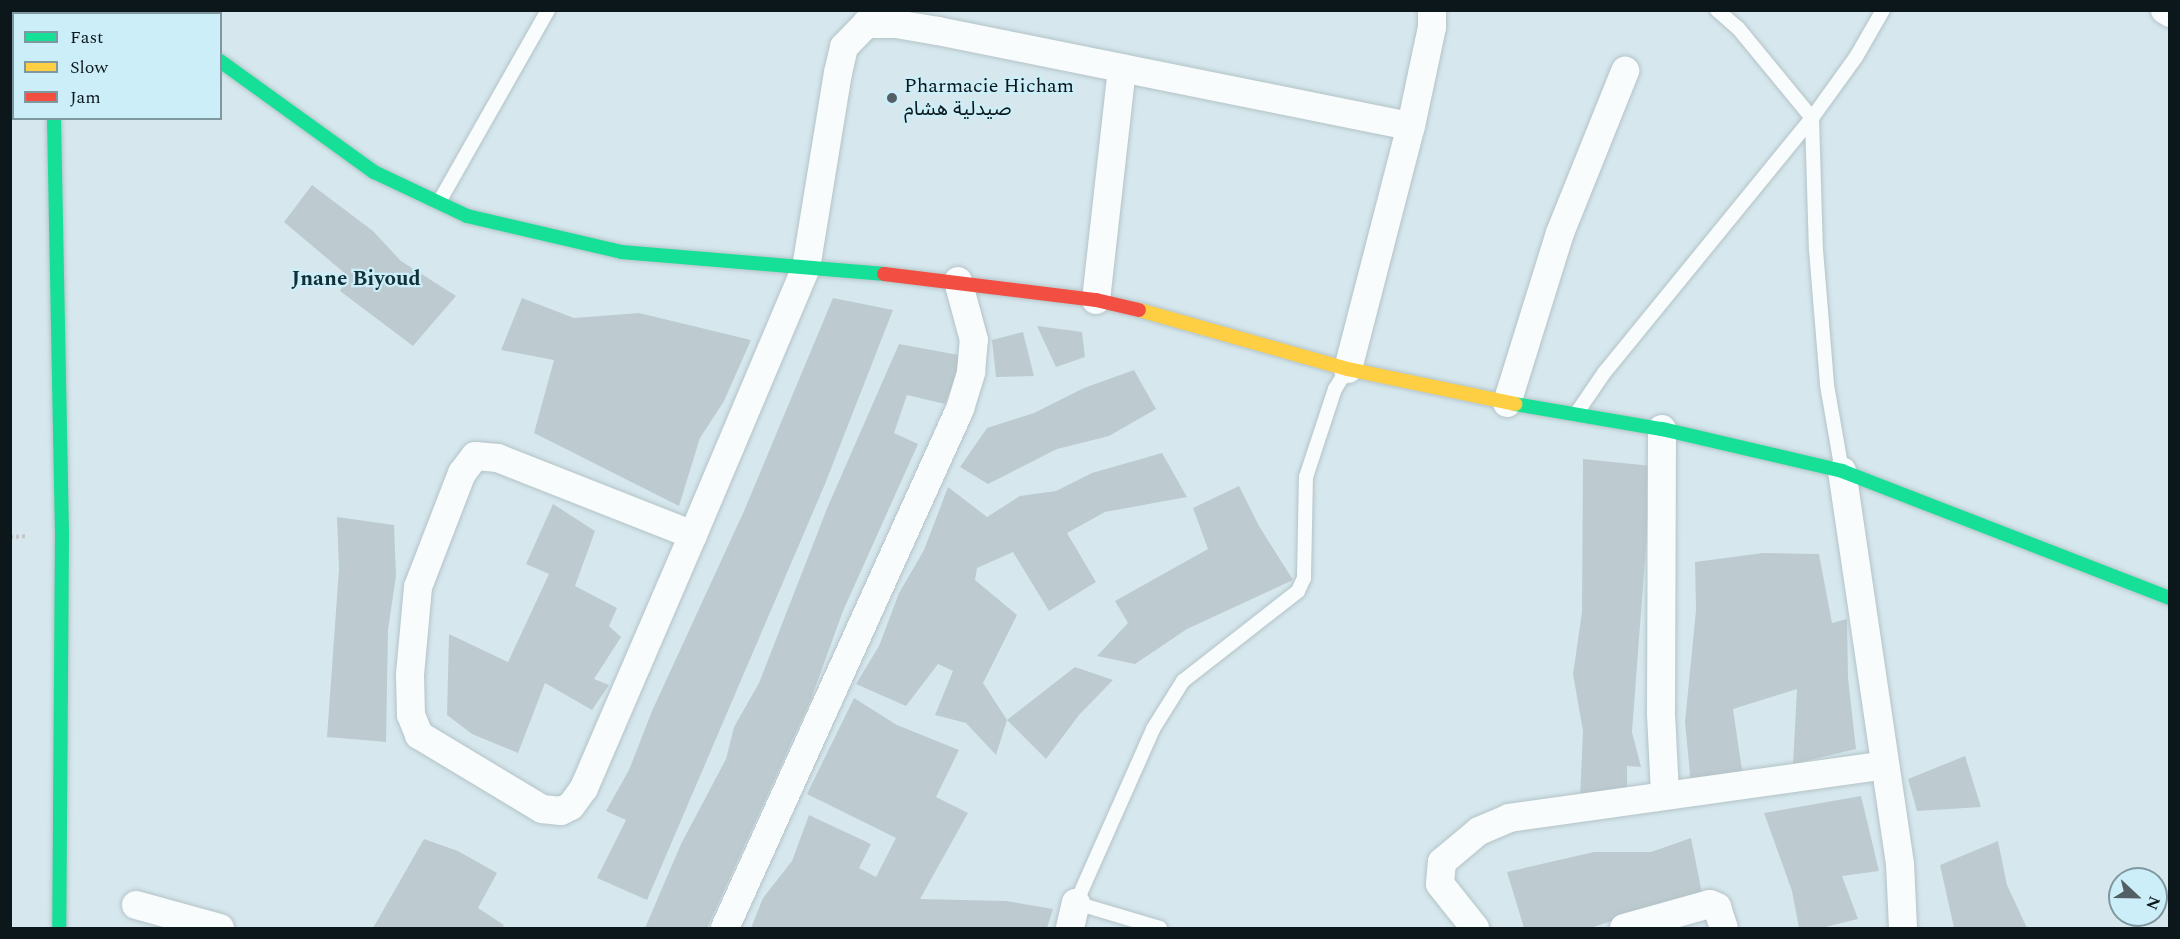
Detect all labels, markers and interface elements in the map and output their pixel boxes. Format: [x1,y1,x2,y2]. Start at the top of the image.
legend [12,12,222,120]
text: Fast [70,24,103,51]
text: Slow [70,54,108,81]
place label: Pharmacie Hicham صيدلية هشام [904,74,1074,121]
text: Jam [70,84,101,111]
marker: Pharmacie Hicham صيدلية هشام [885,91,899,105]
district label: Jnane Biyoud [291,266,421,292]
north arrow [2108,867,2168,927]
text: N [2139,892,2166,914]

